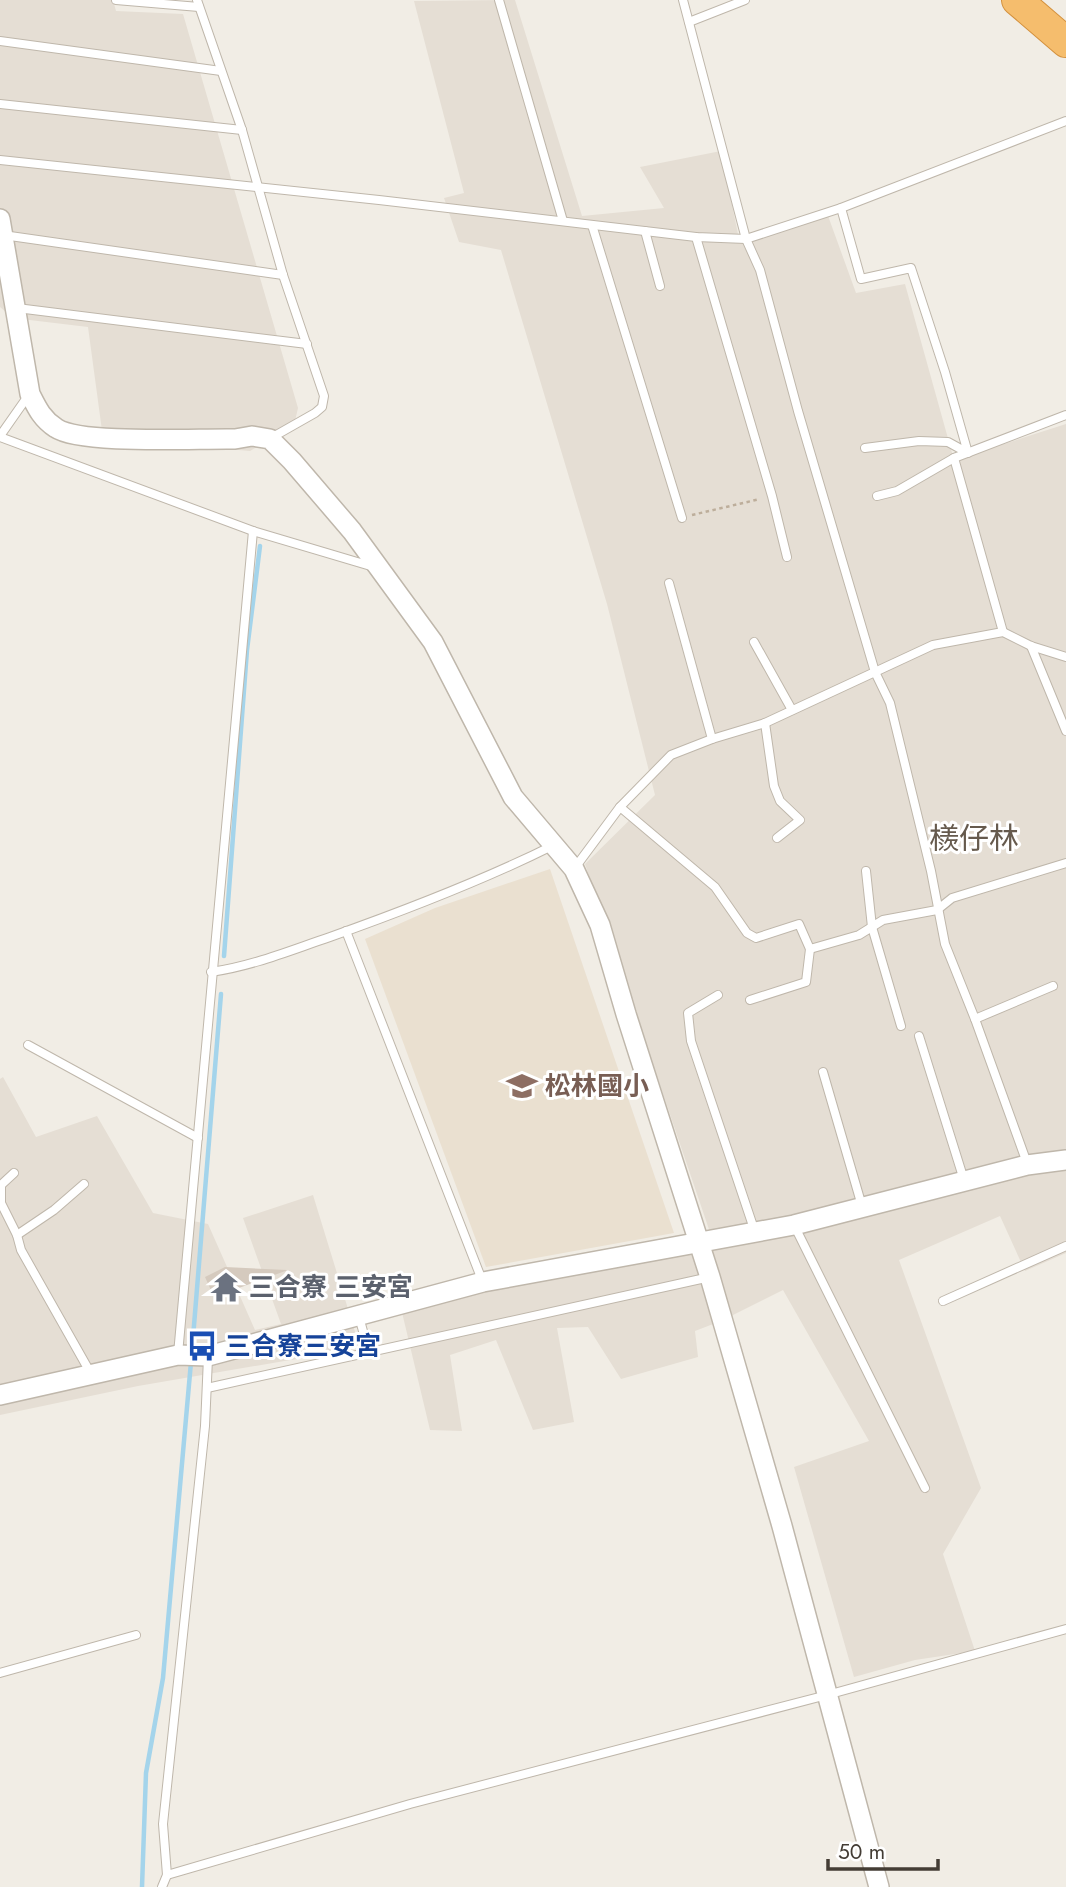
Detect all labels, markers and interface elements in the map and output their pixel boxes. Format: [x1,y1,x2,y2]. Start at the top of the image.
district label: 檨仔林 [929,817,1019,860]
place label: 松林國小 [545,1067,649,1105]
school or university icon: 松林國小 [505,1069,539,1103]
place label: 三合寮 三安宮 [249,1268,413,1306]
temple icon: 三合寮 三安宮 [209,1270,243,1304]
place label: 三合寮三安宮 [225,1327,381,1365]
bus stop icon: 三合寮三安宮 [185,1329,219,1363]
scale bar [828,1828,938,1872]
text: 50 m [838,1837,885,1867]

